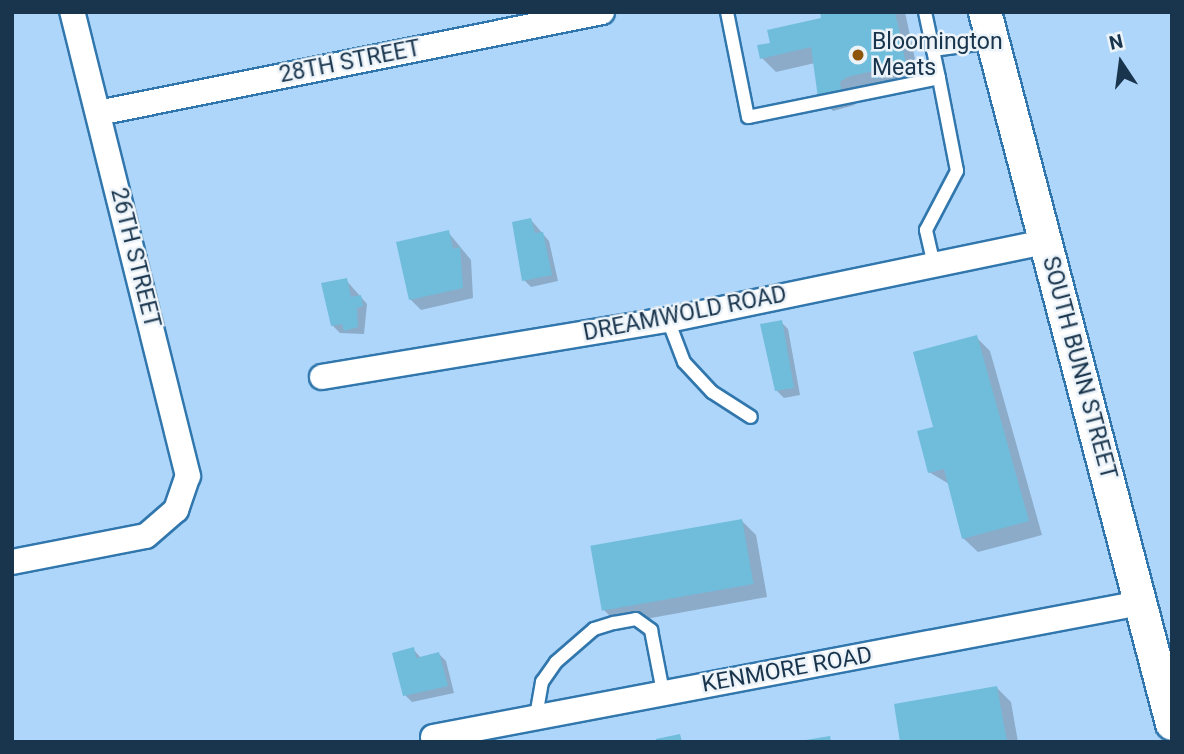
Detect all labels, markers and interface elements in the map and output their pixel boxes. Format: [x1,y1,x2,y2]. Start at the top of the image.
place label: Bloomington Meats [872,28,1003,82]
north arrow [1086,28,1156,98]
text: N [1107,29,1125,55]
street label: 28TH STREET [277,35,423,89]
marker: Bloomington Meats [850,47,866,63]
street label: 26TH STREET [104,185,166,331]
street label: SOUTH BUNN STREET [1036,254,1122,482]
street label: DREAMWOLD ROAD [581,281,789,347]
street label: KENMORE ROAD [700,641,874,699]

